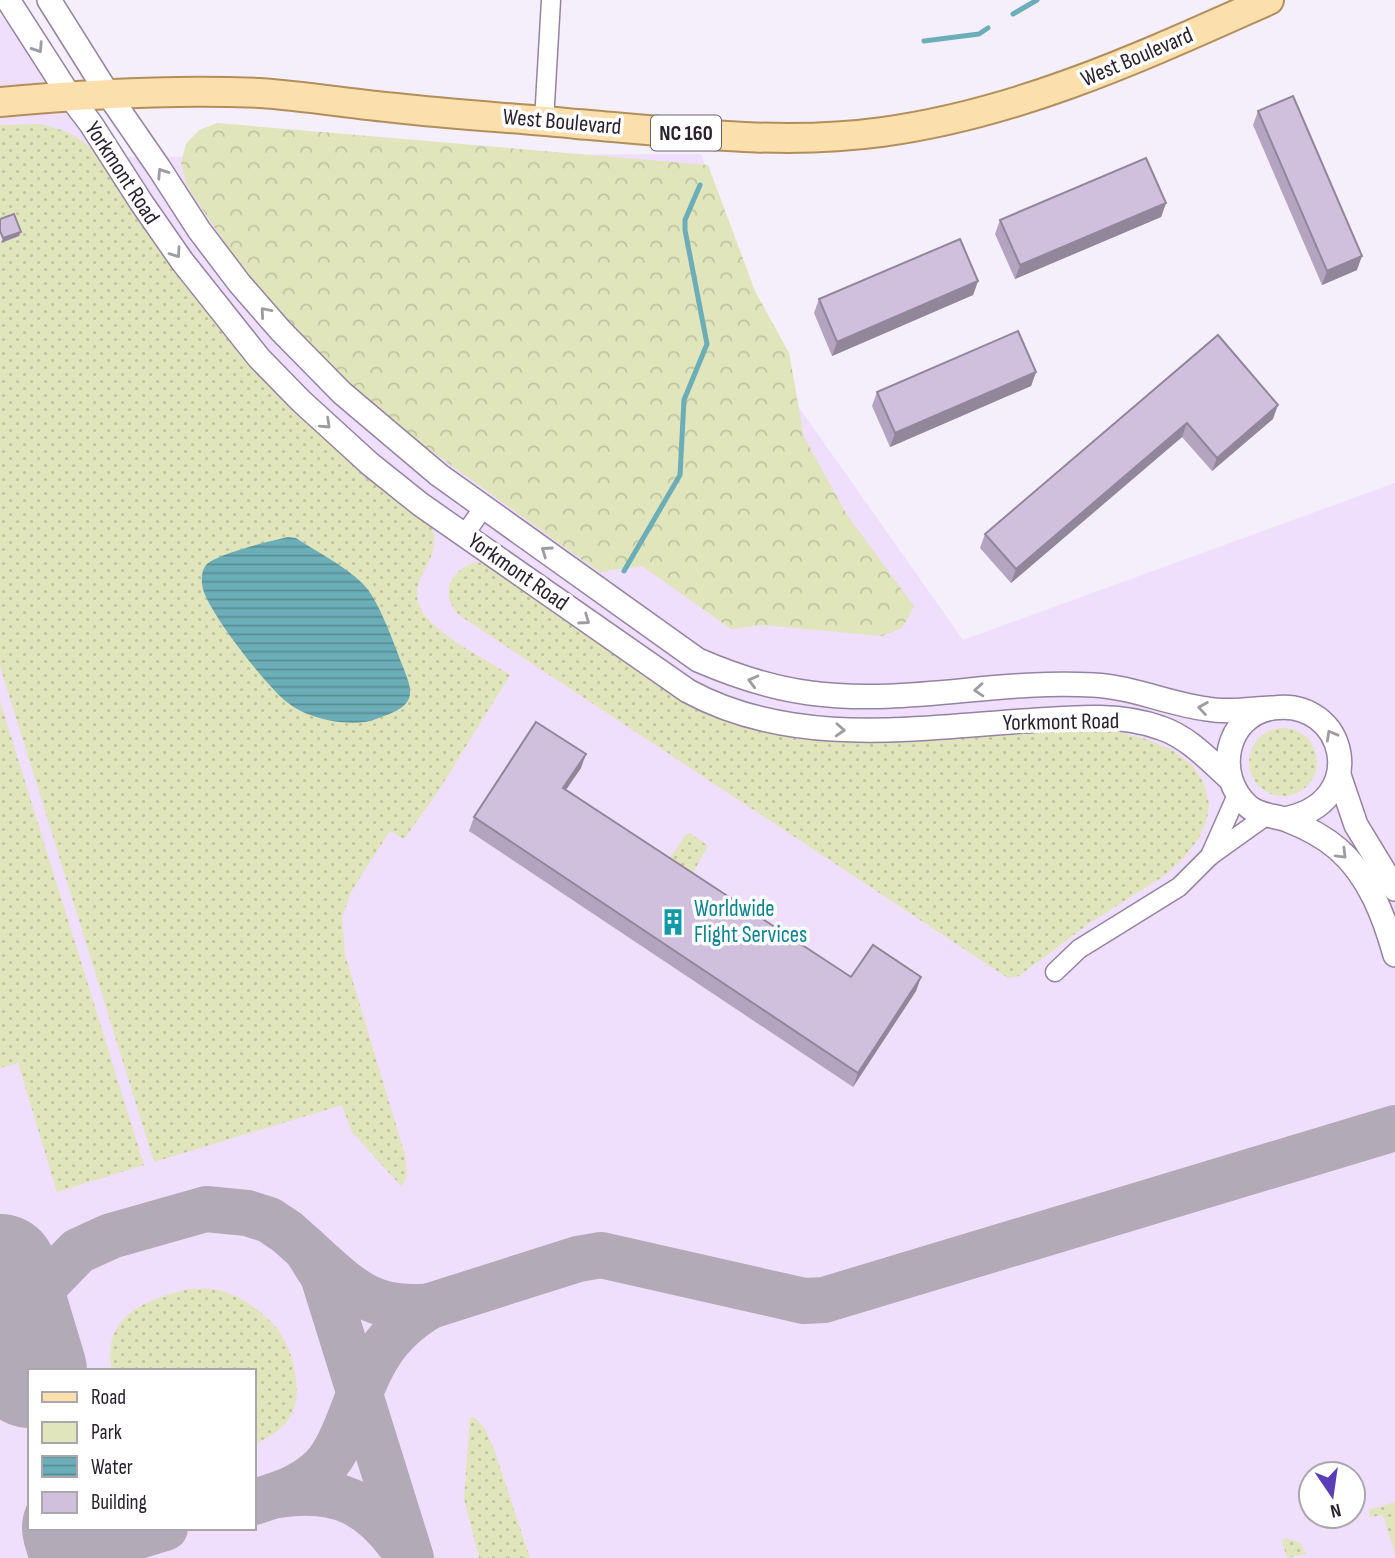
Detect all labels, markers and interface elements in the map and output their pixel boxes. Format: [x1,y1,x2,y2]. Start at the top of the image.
street label: West Boulevard [1077,21,1197,93]
one-way arrow [30,40,42,53]
street label: West Boulevard [502,103,622,141]
street label: Yorkmont Road [78,116,166,230]
road number: NC 160 [651,116,721,150]
one-way arrow [158,168,171,181]
one-way arrow [168,245,180,258]
one-way arrow [261,307,273,320]
one-way arrow [318,415,331,428]
street label: Yorkmont Road [462,527,574,617]
one-way arrow [541,547,554,559]
one-way arrow [577,612,590,624]
one-way arrow [747,675,759,689]
one-way arrow [973,682,984,697]
one-way arrow [1197,701,1209,716]
street label: Yorkmont Road [1002,707,1120,737]
one-way arrow [834,723,845,738]
one-way arrow [1326,729,1339,742]
one-way arrow [1334,846,1346,858]
place label: Worldwide Flight Services [694,895,807,949]
building icon: Worldwide Flight Services [658,907,688,937]
legend [28,1369,256,1530]
text: Road [91,1385,126,1410]
text: Park [91,1420,122,1445]
text: Water [91,1455,133,1480]
north arrow [1297,1460,1367,1530]
text: Building [91,1490,147,1515]
text: N [1328,1498,1343,1522]

